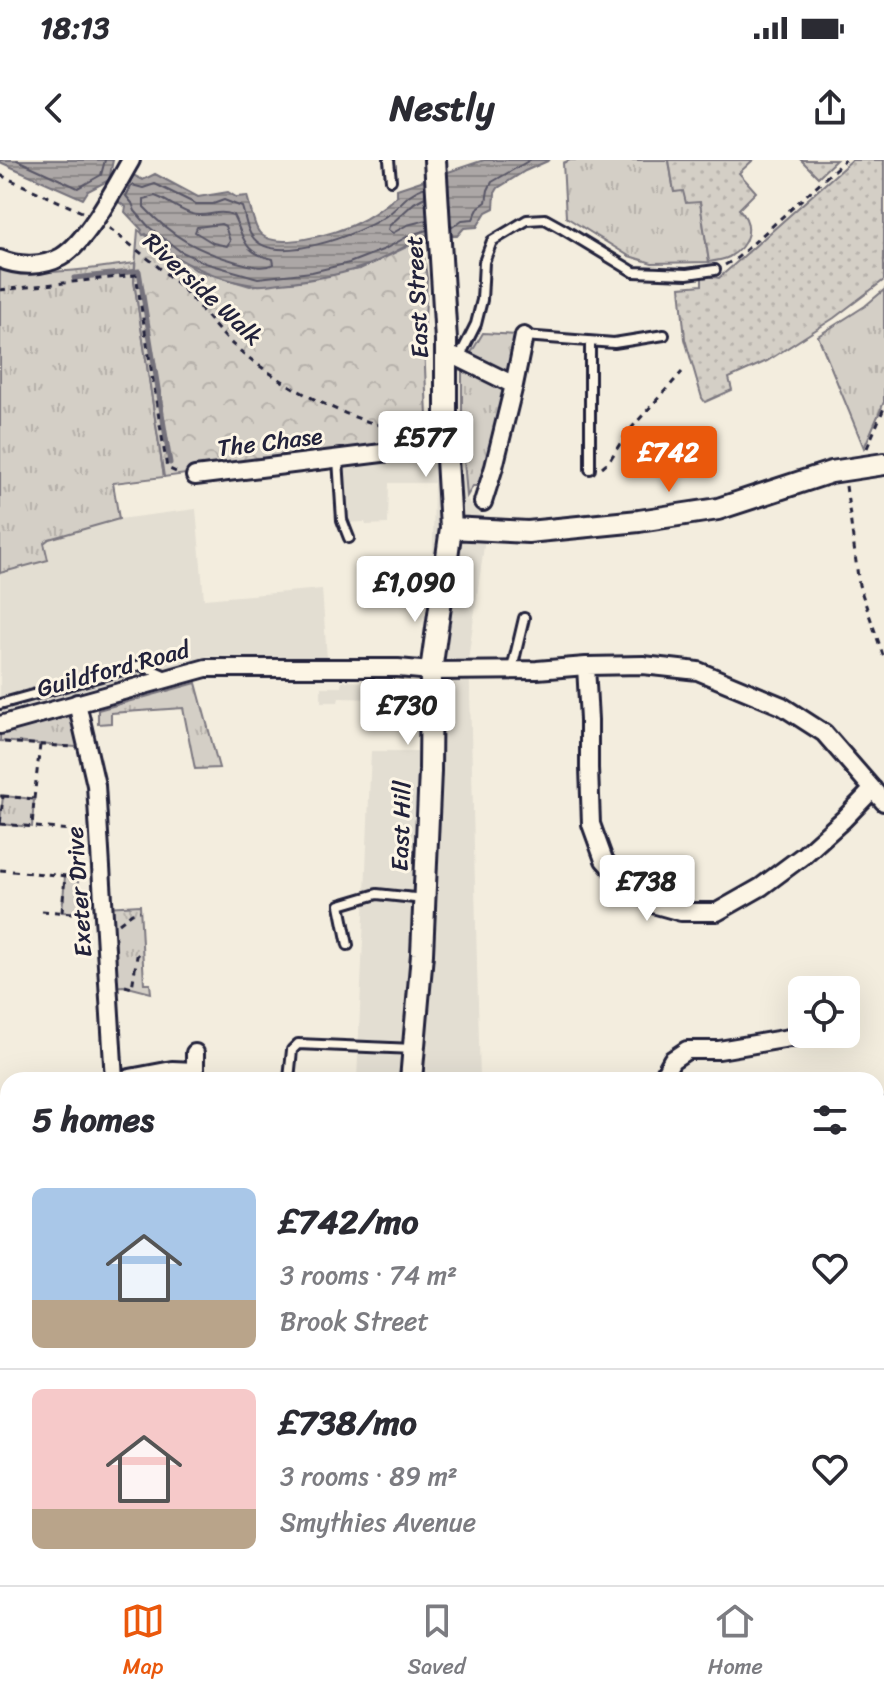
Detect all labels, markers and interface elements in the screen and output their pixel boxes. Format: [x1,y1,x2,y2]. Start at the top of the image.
text: 18:13 [40,1,109,55]
text: Nestly [390,76,494,140]
icon: back [32,86,76,130]
icon: share [808,86,852,130]
street label: Riverside Walk [133,222,273,356]
street label: East Street [393,235,441,359]
pin: £577 [379,411,473,479]
text: £577 [396,414,456,460]
street label: The Chase [215,415,325,469]
pin: £742 [622,426,716,494]
text: £742 [639,429,699,475]
pin: £1,090 [350,556,480,624]
text: £1,090 [375,559,455,605]
street label: Guildford Road [32,628,195,710]
pin: £730 [361,679,455,747]
text: £730 [378,682,438,728]
street label: East Hill [378,779,424,872]
street label: Exeter Drive [53,825,105,959]
pin: £738 [600,855,694,923]
text: £738 [618,858,676,904]
map controls [788,976,860,1048]
button: locate [788,976,860,1048]
text: 5 homes [32,1090,154,1150]
icon: filters [808,1098,852,1142]
text: £742/mo [280,1192,419,1252]
icon: home [96,1220,192,1316]
icon: heart [808,1246,852,1290]
text: 3 rooms · 74 m² [280,1252,457,1298]
text: Brook Street [280,1298,429,1344]
text: £738/mo [280,1393,417,1453]
icon: home [96,1421,192,1517]
icon: heart [808,1447,852,1491]
text: 3 rooms · 89 m² [280,1453,458,1499]
text: Smythies Avenue [280,1499,476,1545]
tab: Map [121,1599,165,1686]
tab: Saved [408,1599,466,1686]
tab: Home [708,1599,763,1686]

